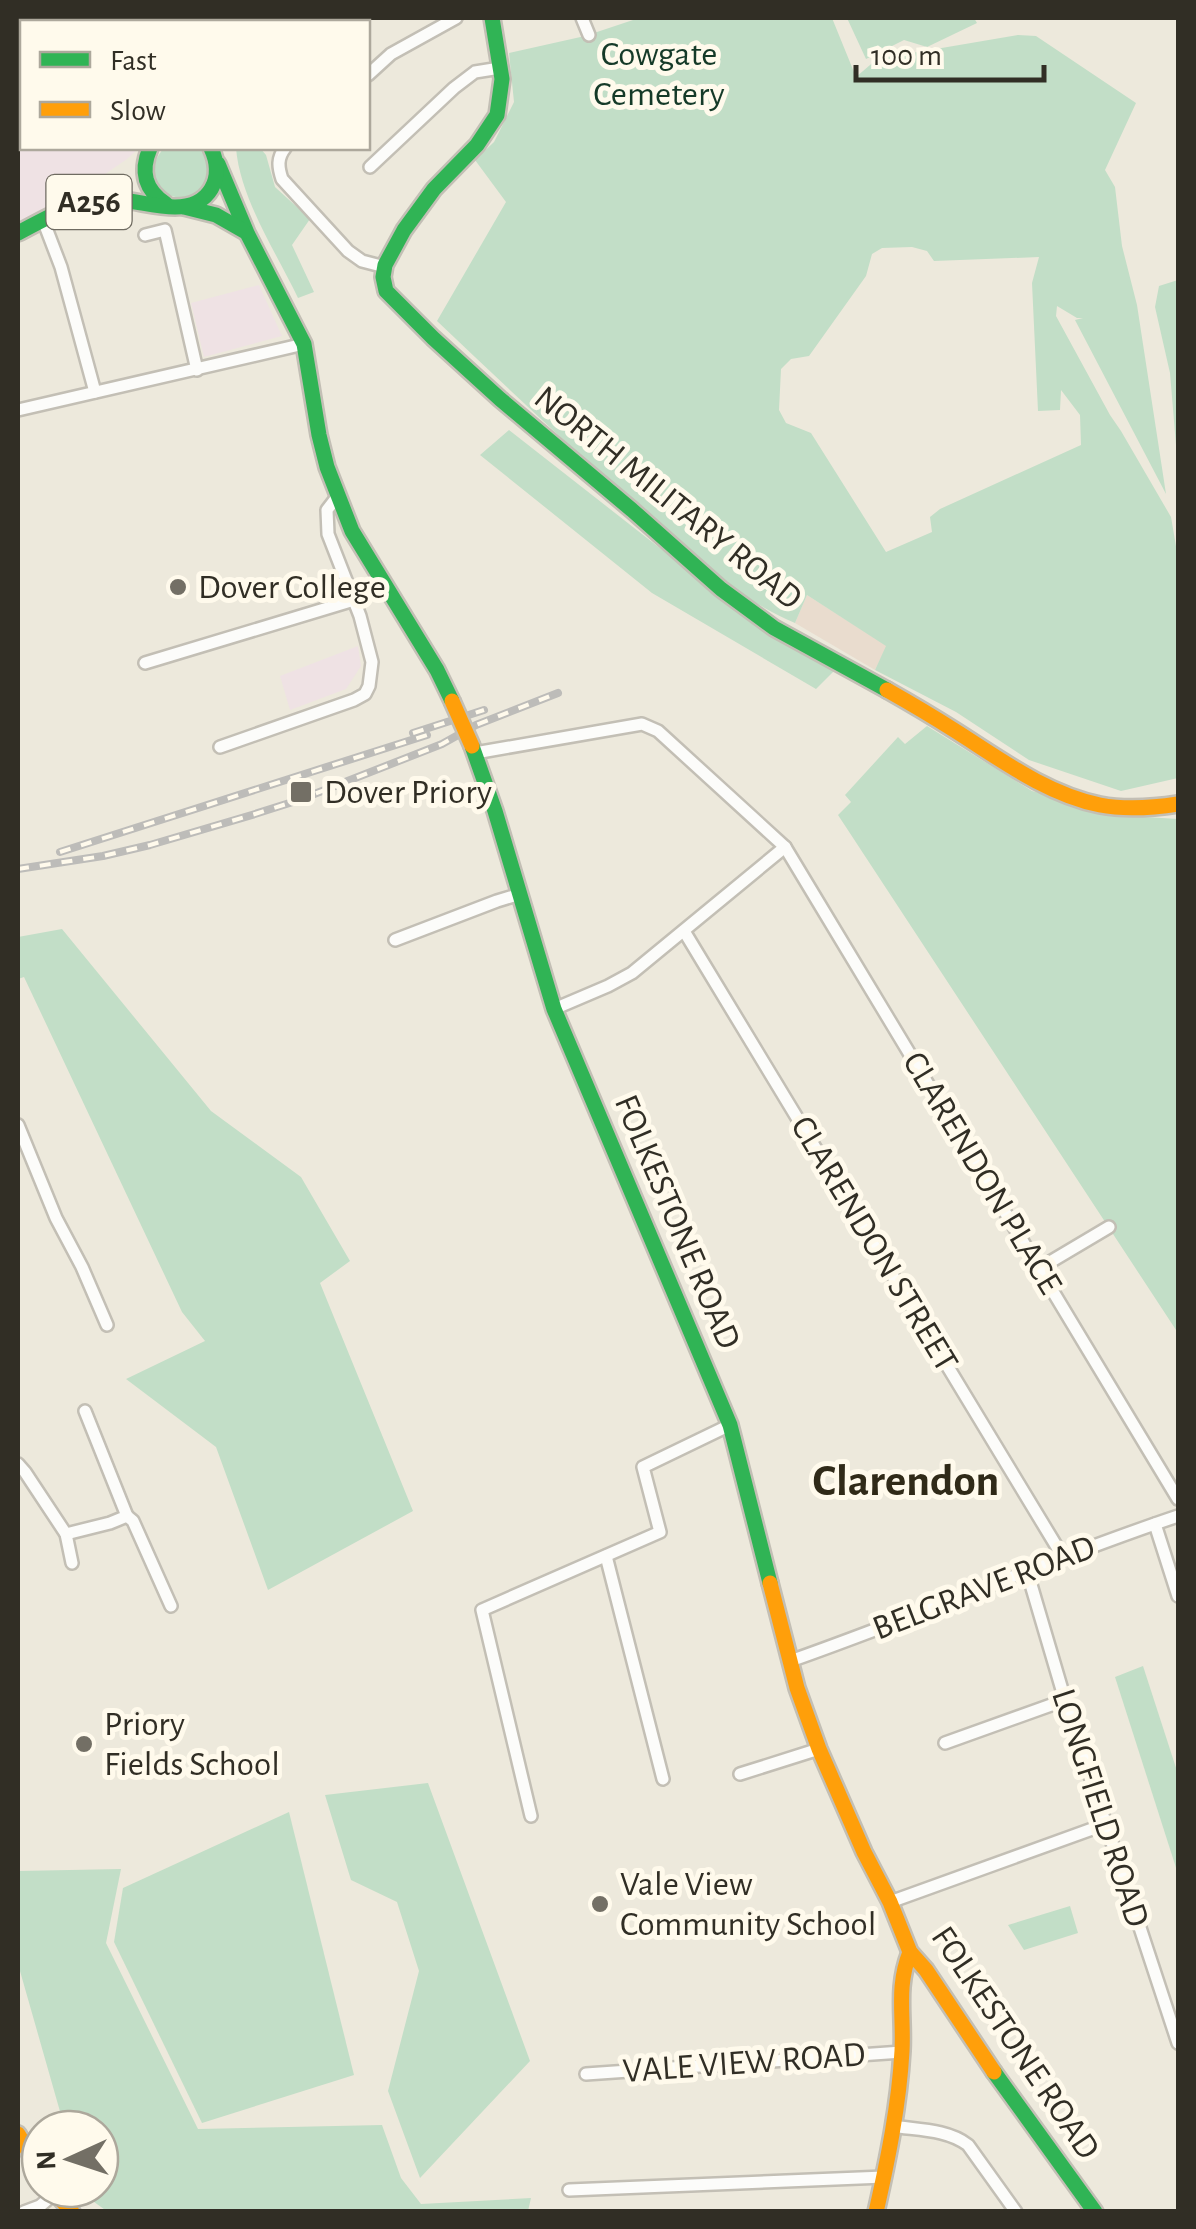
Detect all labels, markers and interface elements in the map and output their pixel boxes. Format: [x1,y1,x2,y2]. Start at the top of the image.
legend [20,20,370,150]
scale bar [856,20,1044,82]
park label: Cowgate Cemetery [593,37,725,112]
text: 100 m [871,41,942,71]
text: Fast [110,46,157,76]
text: Slow [110,96,166,126]
road number: A256 [46,175,132,229]
street label: NORTH MILITARY ROAD [528,380,808,616]
place label: Dover College [198,570,386,605]
marker: Dover College [167,576,189,598]
place label: Dover Priory [324,775,492,810]
marker: Dover Priory [288,779,314,805]
street label: CLARENDON PLACE [896,1046,1068,1300]
street label: FOLKESTONE ROAD [608,1090,746,1354]
street label: CLARENDON STREET [784,1110,964,1378]
district label: Clarendon [813,1459,999,1504]
street label: BELGRAVE ROAD [868,1530,1100,1646]
street label: LONGFIELD ROAD [1045,1685,1155,1931]
place label: Priory Fields School [104,1707,280,1782]
marker: Priory Fields School [73,1733,95,1755]
place label: Vale View Community School [620,1867,876,1942]
marker: Vale View Community School [589,1893,611,1915]
street label: FOLKESTONE ROAD [924,1920,1106,2166]
street label: VALE VIEW ROAD [622,2037,866,2089]
north arrow [20,2109,120,2209]
text: N [33,2150,62,2171]

